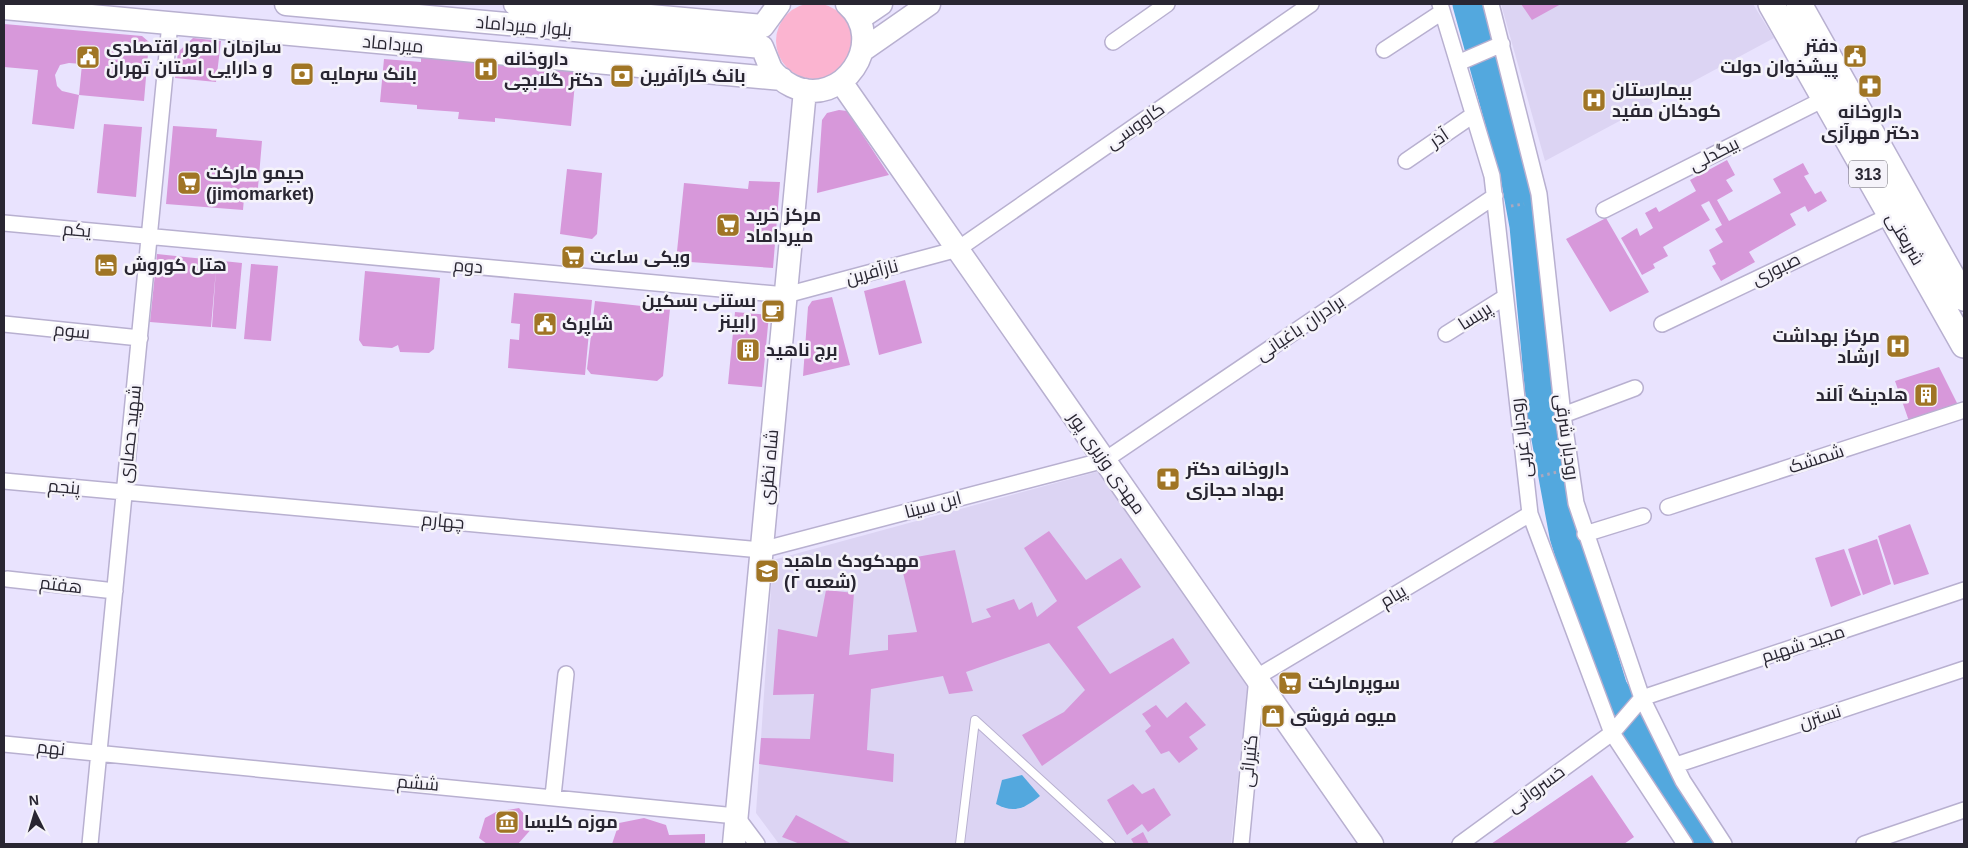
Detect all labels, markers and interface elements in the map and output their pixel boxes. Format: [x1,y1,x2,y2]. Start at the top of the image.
street label: بلوار میرداماد [475,12,573,41]
street label: میرداماد [361,31,424,58]
place label: دفتر پیشخوان دولت [1720,36,1838,79]
place label: سازمان امور اقتصادی و دارایی استان تهران [106,37,282,79]
public building icon: دفتر پیشخوان دولت [1842,43,1868,69]
public building icon: سازمان امور اقتصادی و دارایی استان تهران [75,44,101,70]
place label: داروخانه دکتر گلابچی [504,49,603,92]
hospital icon: داروخانه دکتر گلابچی [473,56,499,82]
bank icon: بانک سرمایه [289,61,315,87]
bank icon: بانک کارآفرین [609,63,635,89]
place label: بانک سرمایه [320,64,417,85]
place label: بانک کارآفرین [640,66,746,87]
pharmacy icon: داروخانه دکتر مهرآزی [1857,73,1883,99]
place label: بیمارستان کودکان مفید [1612,80,1721,122]
hospital icon: بیمارستان کودکان مفید [1581,87,1607,113]
street label: کاووسی [1102,99,1169,154]
place label: داروخانه دکتر مهرآزی [1821,102,1919,144]
street label: آذر [1425,125,1453,153]
street label: بیگدلی [1686,133,1743,176]
road number: 313 [1849,160,1887,188]
place label: جیمو مارکت (jimomarket) [206,163,314,204]
supermarket icon: جیمو مارکت (jimomarket) [176,170,202,196]
place label: مرکز خرید میرداماد [746,205,821,247]
street label: شریعتی [1881,209,1928,269]
supermarket icon: مرکز خرید میرداماد [715,212,741,238]
street label: یکم [62,219,92,243]
supermarket icon: ویکی ساعت [560,244,586,270]
place label: ویکی ساعت [590,247,690,268]
street label: صبوری [1749,249,1804,290]
hotel icon: هتل کوروش [93,252,119,278]
place label: هتل کوروش [124,255,227,276]
street label: دوم [452,255,484,279]
street label: نازآفرین [844,255,901,290]
place label: بستنی بسکین رابینز [642,291,756,333]
street label: برادران باغیانی [1252,291,1349,366]
cafe icon: بستنی بسکین رابینز [760,298,786,324]
street label: پریسا [1455,298,1497,336]
public building icon: شاپرک [532,311,558,337]
place label: شاپرک [562,314,613,336]
street label: سوم [53,319,91,345]
place label: مرکز بهداشت ارشاد [1772,326,1880,367]
hospital icon: مرکز بهداشت ارشاد [1885,333,1911,359]
building icon: برج ناهید [735,337,761,363]
place label: برج ناهید [766,340,838,362]
building icon: هلدینگ آلند [1913,382,1939,408]
street label: شهید حصاری [115,384,146,484]
place label: هلدینگ آلند [1816,385,1908,405]
street label: رودبار شرقی [1550,393,1583,481]
street label: رودبار غربی [1506,397,1537,479]
street label: مهدی وزیری پور [1062,407,1150,519]
street label: شاه نظری [756,429,783,506]
street label: شمشک [1786,441,1846,477]
place label: داروخانه دکتر بهداد حجازی [1185,459,1289,501]
pharmacy icon: داروخانه دکتر بهداد حجازی [1155,466,1181,492]
street label: پنجم [47,476,81,500]
street label: ابن سینا [902,488,964,523]
street label: چهارم [420,509,465,535]
place label: مهدکودک ماهبد (شعبه ۲) [784,551,919,592]
school or university icon: مهدکودک ماهبد (شعبه ۲) [754,558,780,584]
street label: هفتم [38,572,84,600]
street label: پیام [1376,580,1411,613]
street label: مجید شهیم [1759,621,1848,669]
supermarket icon: سوپرمارکت [1277,670,1303,696]
place label: سوپرمارکت [1308,673,1400,695]
street label: نسترن [1796,701,1844,734]
shop icon: میوه فروشى [1260,703,1286,729]
place label: میوه فروشى [1290,706,1397,727]
street label: کتیرائی [1236,734,1263,788]
street label: نهم [36,737,66,761]
street label: خسروانی [1503,762,1569,817]
street label: ششم [396,771,440,797]
north arrow [10,788,60,838]
text: N [28,792,40,808]
museum icon: موزه کلیسا [494,809,520,835]
place label: موزه کلیسا [524,812,618,833]

